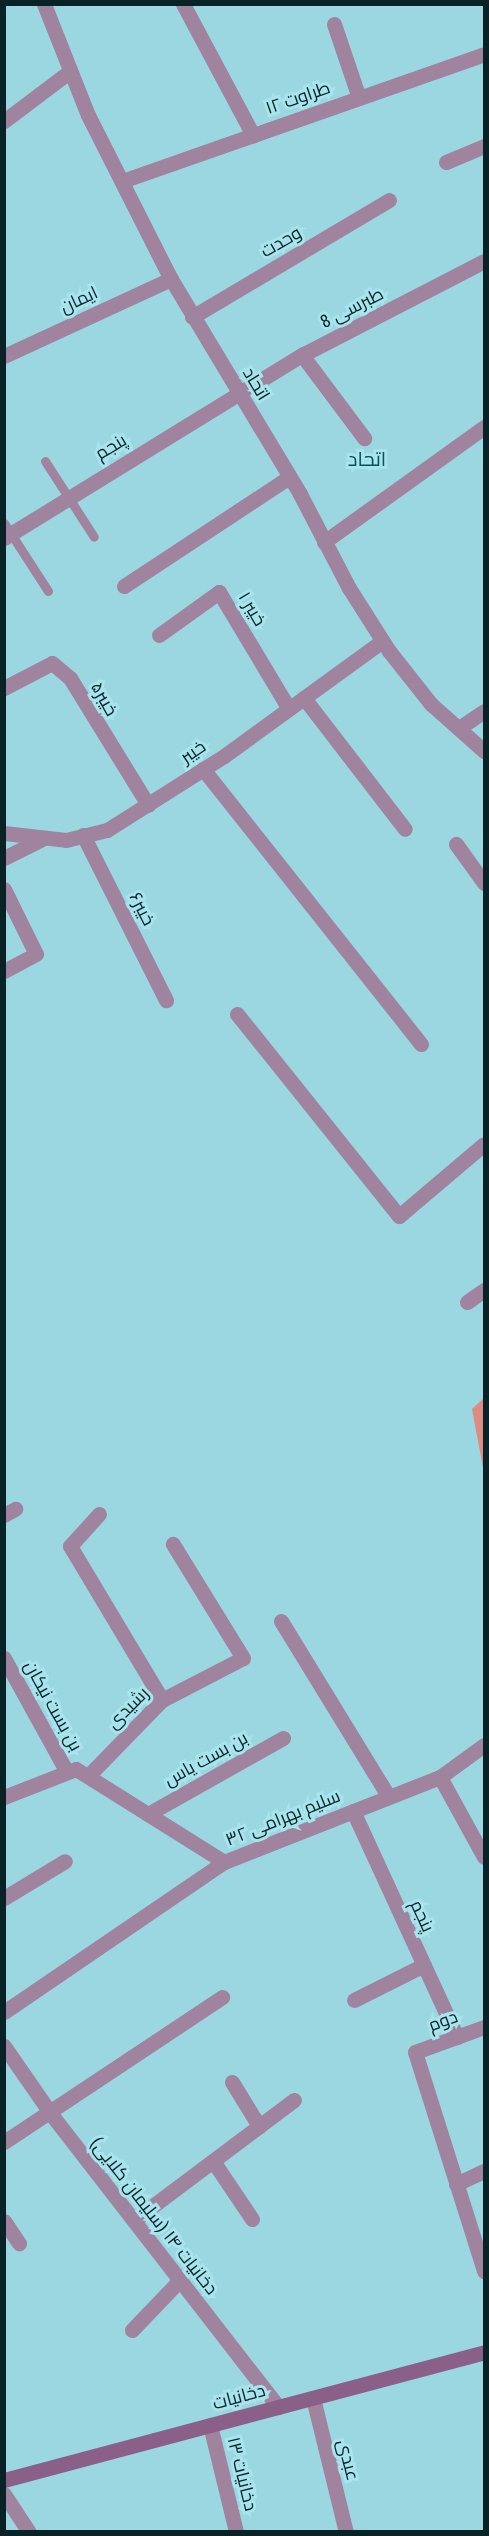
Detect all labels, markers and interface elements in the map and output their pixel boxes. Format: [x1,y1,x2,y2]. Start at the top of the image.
street label: طراوت ۱۲ [263,77,333,119]
street label: وحدت [257,222,305,262]
street label: ایمان [57,282,101,318]
street label: طبرسی 8 [317,283,387,333]
street label: اتحاد [238,364,274,404]
street label: پنجم [91,429,131,465]
district label: اتحاد [348,447,386,471]
street label: خیبر ۱ [234,588,270,630]
street label: خیبر۵ [86,678,122,720]
street label: خیبر [176,736,210,768]
street label: خیبر۶ [125,889,159,929]
street label: بن بست نیکان [19,1657,87,1755]
street label: رشیدی [102,1682,154,1734]
street label: بن بست یاس [160,1727,252,1791]
street label: سلیم بهرامی ۳۲ [222,1785,344,1851]
street label: پنجم [405,1897,439,1935]
street label: دوم [425,2006,461,2036]
street label: دخانیات ۱۴ (سلیمان کلایی) [86,2133,222,2299]
street label: دخانیات [210,2380,268,2414]
street label: دخانیات ۱۳ [222,2435,262,2513]
street label: عبدی [332,2437,364,2483]

